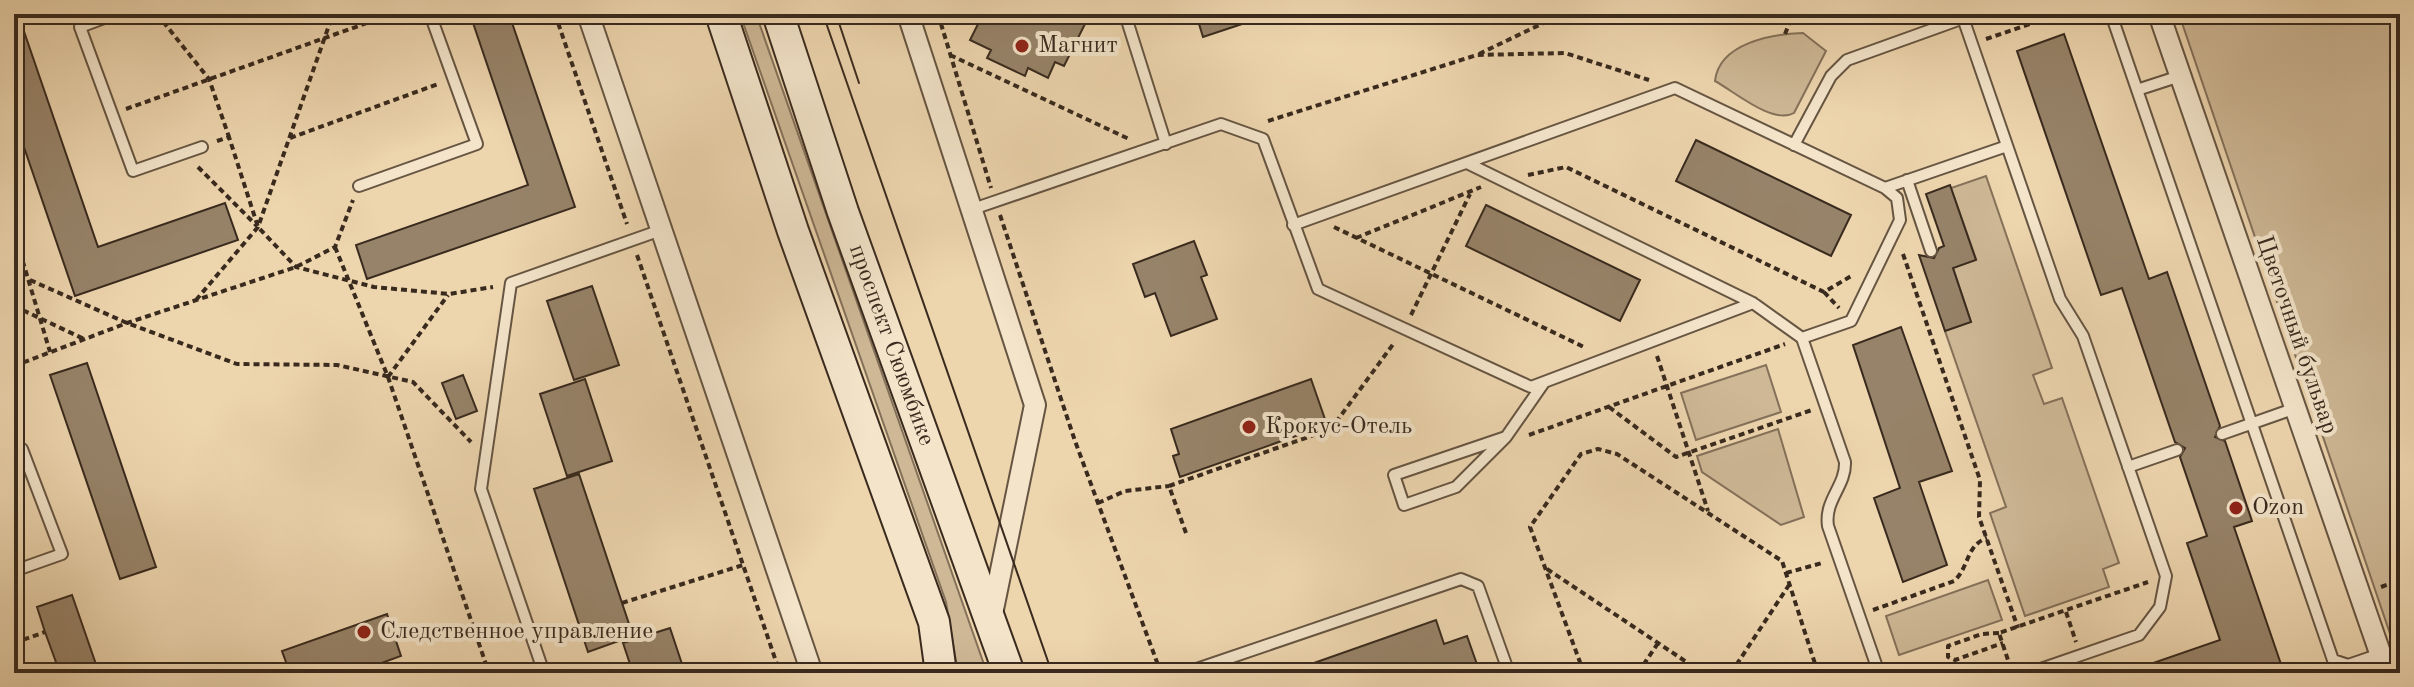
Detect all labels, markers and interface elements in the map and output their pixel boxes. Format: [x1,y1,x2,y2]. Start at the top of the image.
place label: Магнит [1038,34,1118,58]
marker: Магнит [1013,37,1031,55]
street label: Цветочный бульвар [2251,233,2341,437]
street label: проспект Сююмбике [844,241,938,449]
place label: Крокус-Отель [1265,415,1412,439]
marker: Крокус-Отель [1240,418,1258,436]
place label: Ozon [2252,496,2304,520]
marker: Ozon [2227,499,2245,517]
place label: Следственное управление [380,620,653,644]
marker: Следственное управление [355,623,373,641]

